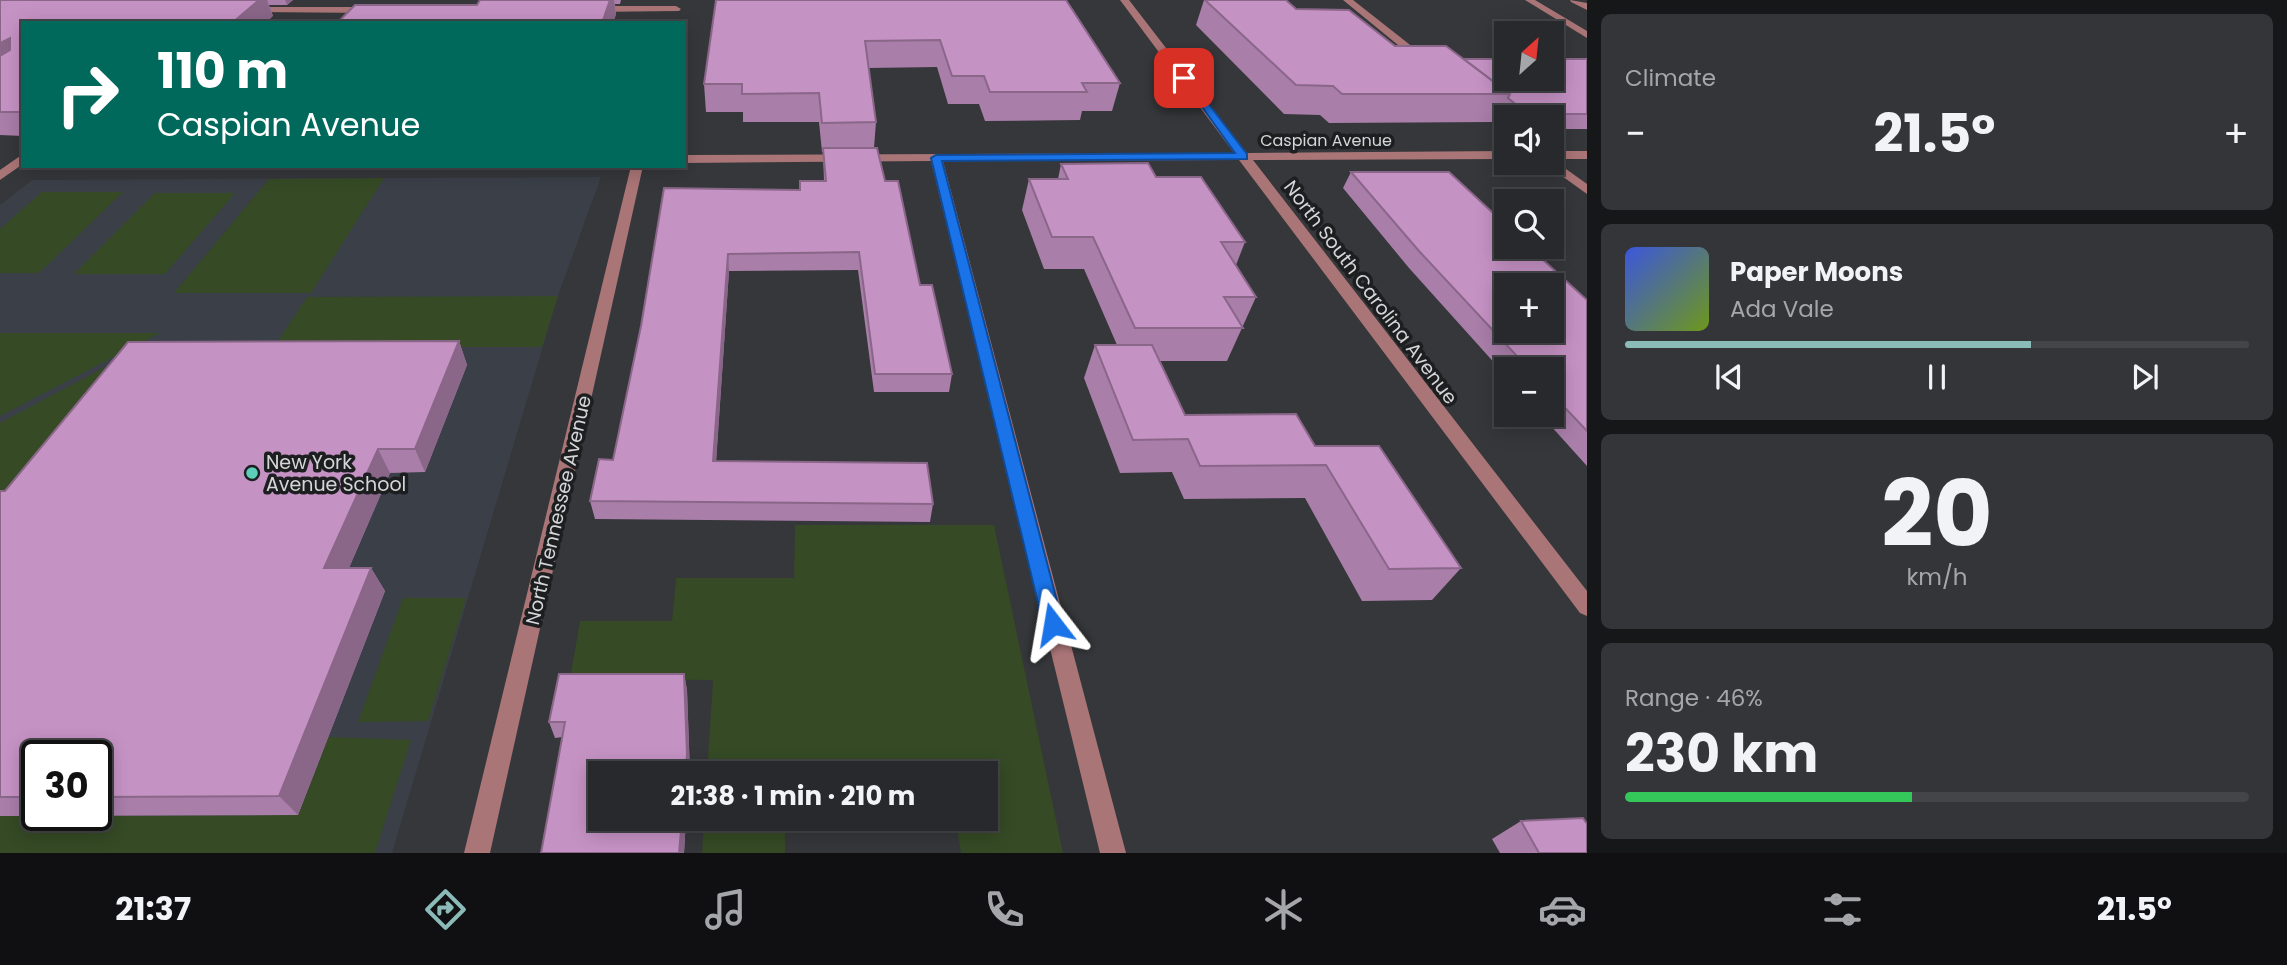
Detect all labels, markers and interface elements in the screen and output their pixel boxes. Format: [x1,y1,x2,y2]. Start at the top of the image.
north arrow [1494,21,1564,91]
map controls [1494,21,1564,427]
text: 110 m [157,37,288,105]
pin [1154,48,1214,108]
icon: right [42,49,133,140]
icon: arrive [1165,59,1203,97]
text: Climate [1625,62,1716,94]
text: 21.5° [1874,97,1995,170]
text: Caspian Avenue [157,102,420,147]
button: sound [1494,105,1564,175]
text: − [1625,107,1646,160]
text: + [2223,107,2249,160]
street label: Caspian Avenue [1260,129,1392,152]
street label: North South Carolina Avenue [1277,175,1464,410]
button: search [1494,189,1564,259]
text: Paper Moons [1730,254,1903,290]
button: + [1494,273,1564,343]
text: Ada Vale [1730,293,1834,325]
button: − [1494,357,1564,427]
icon: previous [1710,358,1748,396]
icon: pause [1918,358,1956,396]
icon: next [2126,358,2164,396]
street label: North Tennessee Avenue [519,393,598,628]
place label: New York Avenue School [266,449,406,498]
text: 20 [1881,450,1993,578]
marker: New York Avenue School [244,465,260,481]
text: km/h [1906,561,1968,593]
position arrow [1016,587,1090,661]
text: Range · 46% [1625,682,1763,714]
text: 230 km [1625,717,1818,790]
speed limit sign: 30 [21,740,112,831]
text: 21:38 · 1 min · 210 m [671,778,915,814]
icon: directions [421,885,470,934]
icon: music [701,885,750,934]
icon: phone [980,885,1029,934]
icon: climate [1259,885,1308,934]
icon: car [1538,885,1587,934]
icon: filters [1818,885,1867,934]
text: 21:37 [115,886,191,931]
text: 21.5° [2097,886,2172,931]

